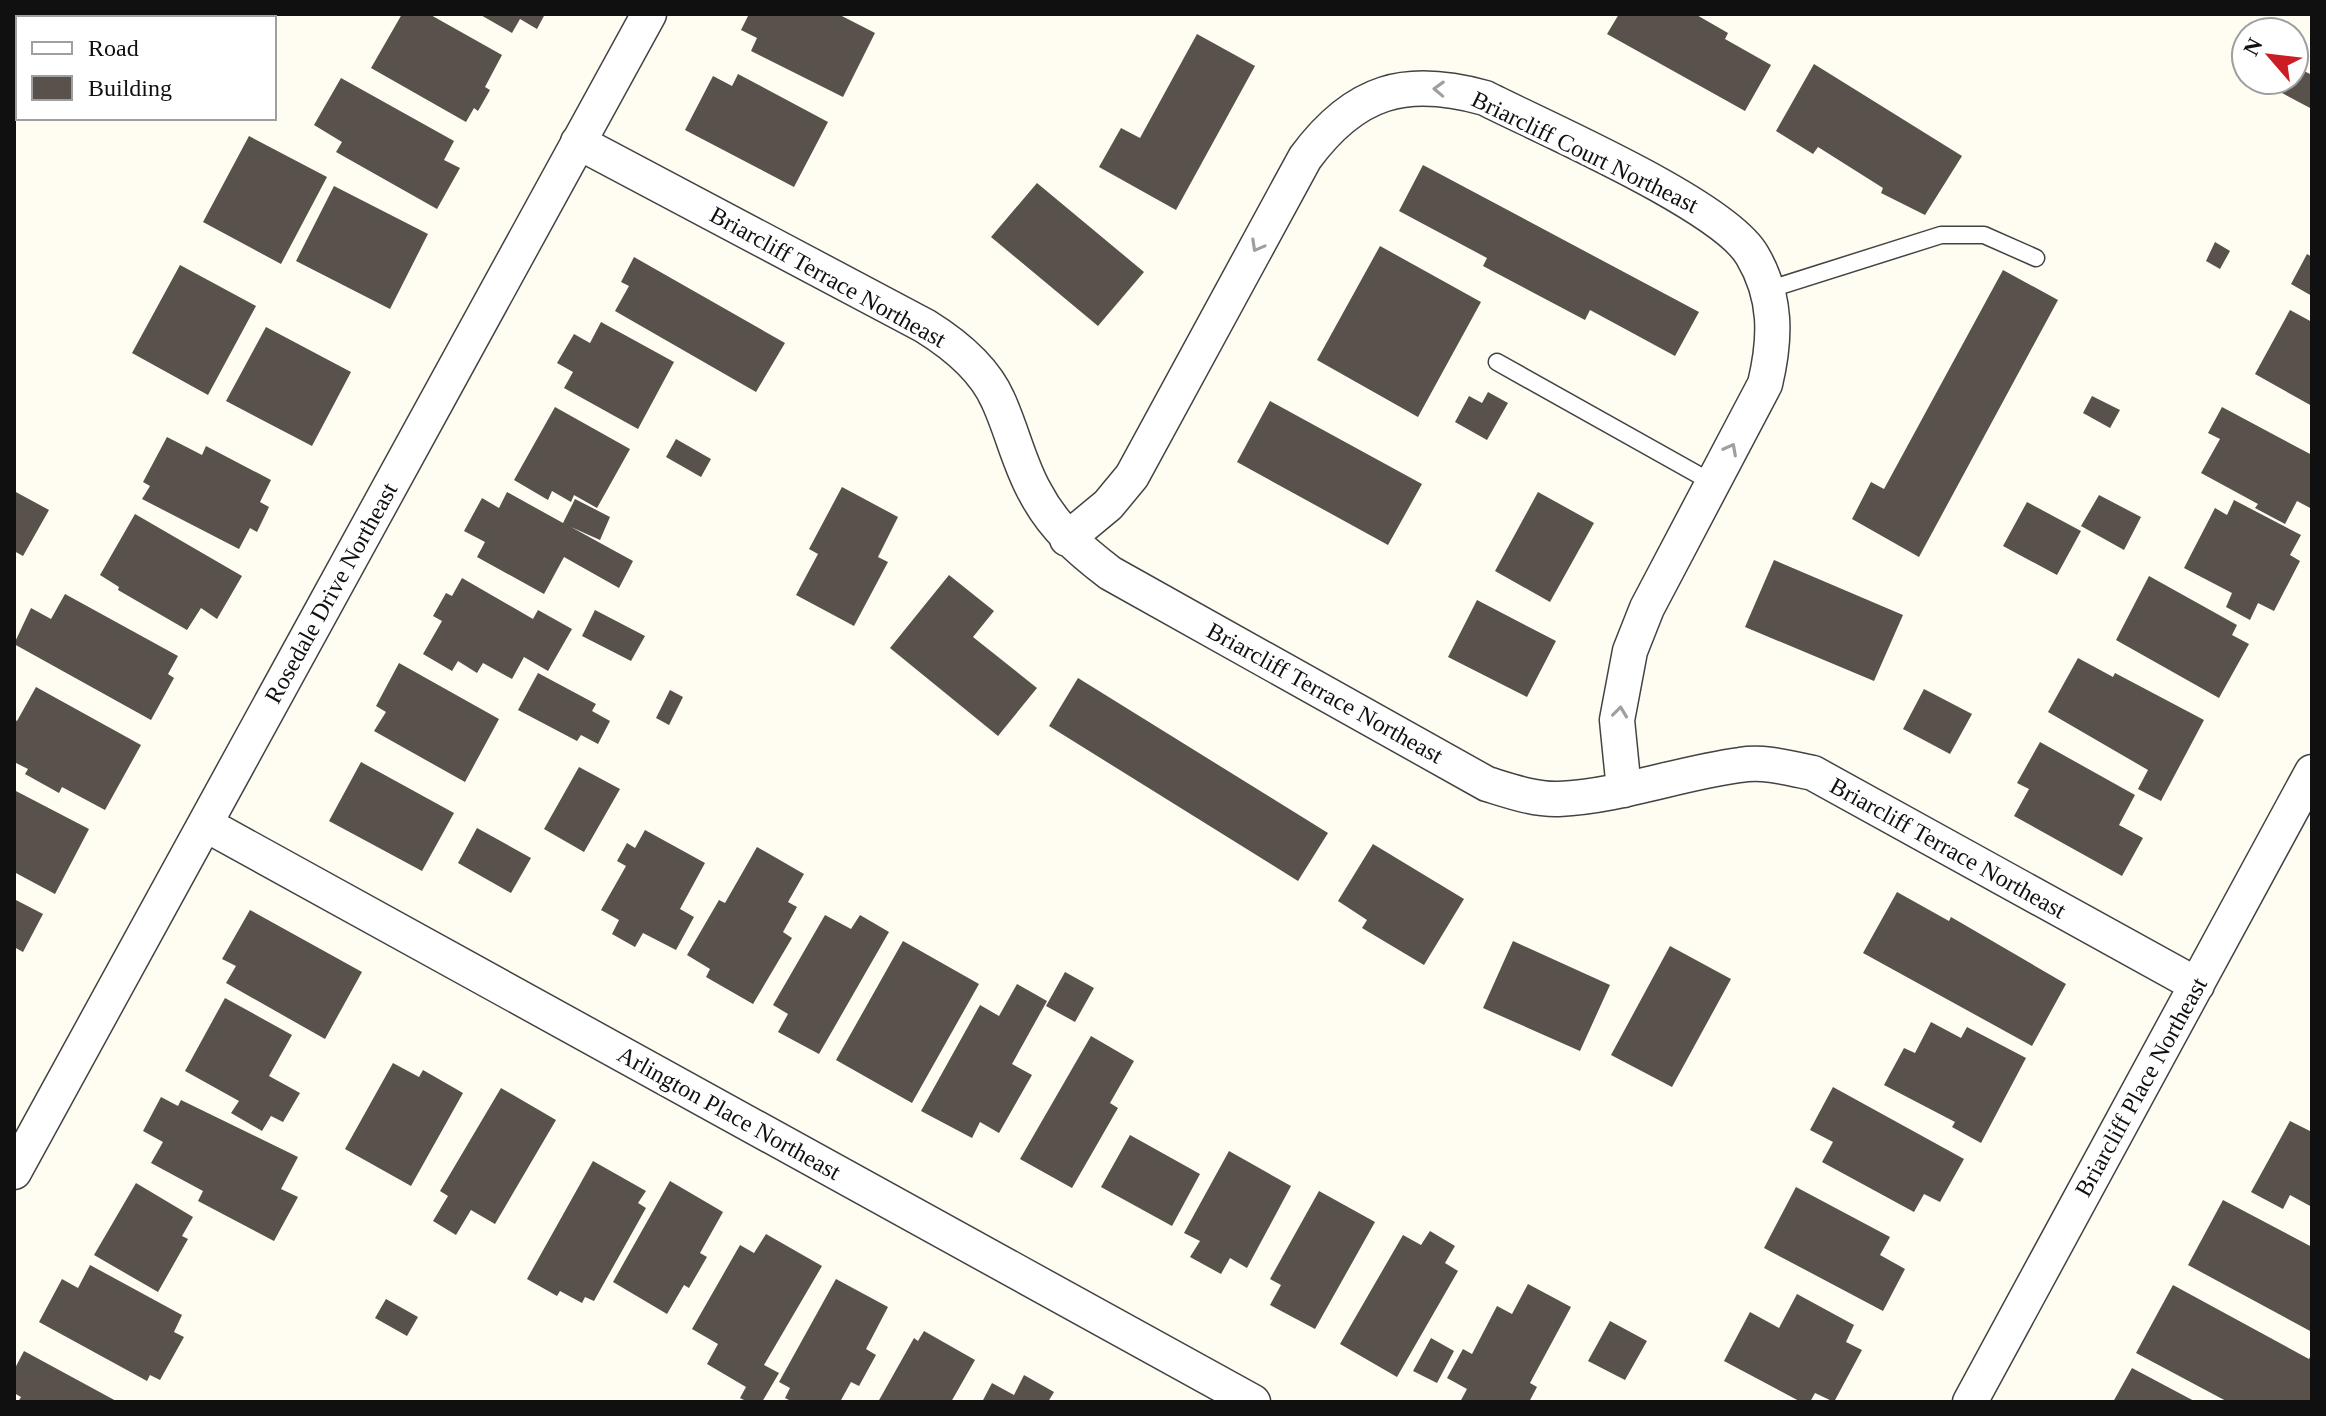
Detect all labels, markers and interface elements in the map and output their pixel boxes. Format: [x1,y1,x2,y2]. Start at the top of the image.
legend [16,16,276,120]
north arrow [2230,16,2310,96]
text: N [2238,34,2268,60]
text: Road [88,35,139,61]
text: Building [88,75,172,101]
one-way arrow [1432,80,1445,97]
street label: Briarcliff Court Northeast [1467,86,1703,218]
street label: Briarcliff Terrace Northeast [706,201,951,353]
one-way arrow [1251,237,1267,252]
one-way arrow [1721,443,1736,458]
street label: Rosedale Drive Northeast [260,478,403,708]
street label: Briarcliff Terrace Northeast [1203,617,1448,769]
one-way arrow [1611,706,1628,719]
street label: Briarcliff Terrace Northeast [1826,772,2071,924]
street label: Briarcliff Place Northeast [2070,973,2212,1201]
street label: Arlington Place Northeast [613,1041,845,1185]

